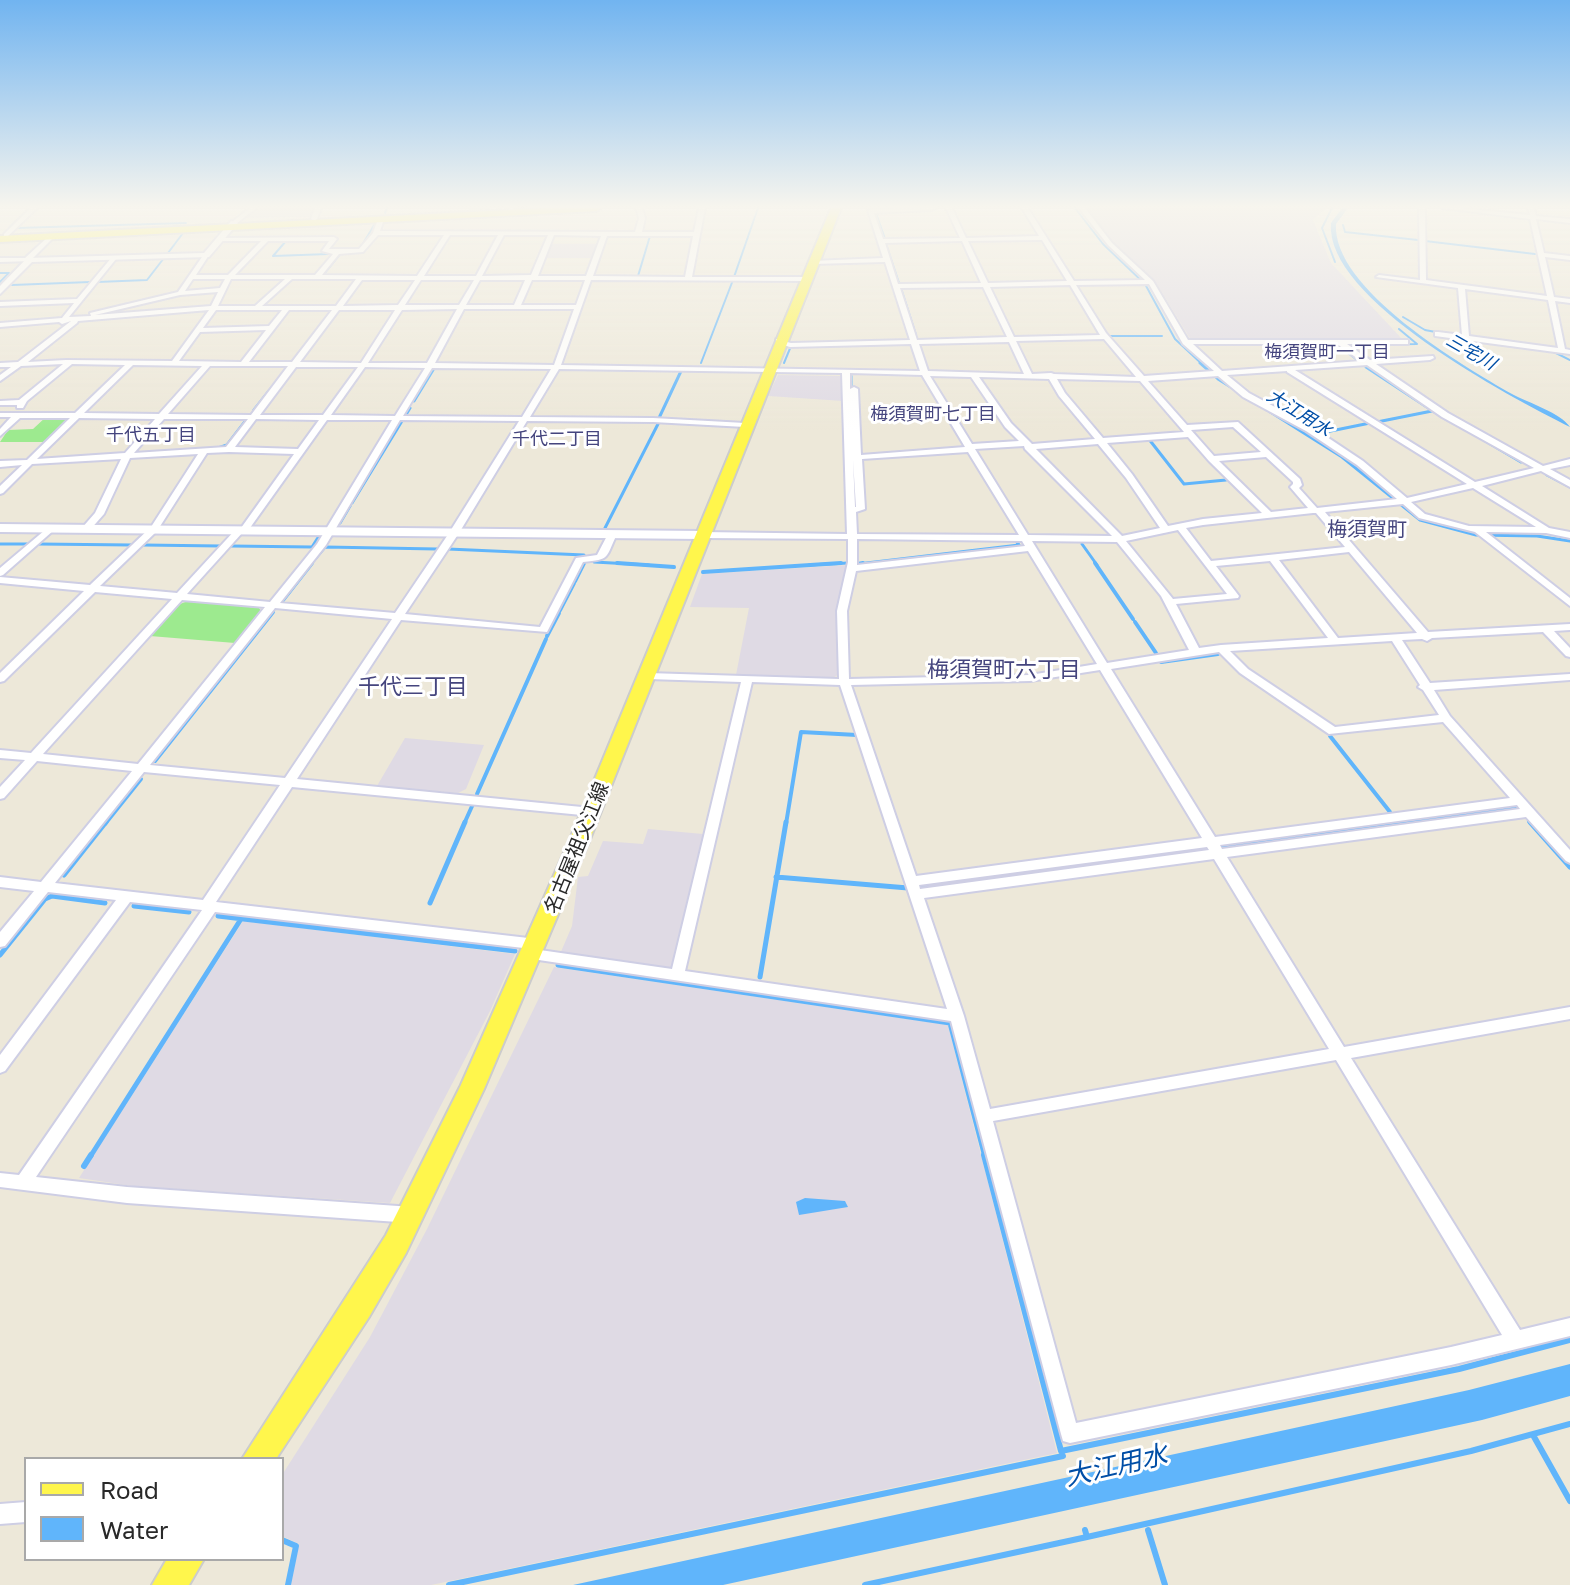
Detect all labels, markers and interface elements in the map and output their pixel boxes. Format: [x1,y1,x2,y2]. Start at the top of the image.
water label: 三宅川 [1442,329,1500,375]
district label: 梅須賀町一丁目 [1264,341,1390,363]
water label: 大江用水 [1263,385,1335,441]
district label: 梅須賀町七丁目 [870,403,996,425]
district label: 千代五丁目 [106,424,196,446]
district label: 千代二丁目 [512,428,602,450]
district label: 梅須賀町 [1327,518,1407,542]
district label: 梅須賀町六丁目 [927,657,1081,683]
district label: 千代三丁目 [358,674,468,700]
street label: 名古屋祖父江線 [540,779,614,917]
water label: 大江用水 [1062,1439,1170,1493]
legend [24,1457,284,1561]
text: Road [100,1475,159,1504]
text: Water [100,1515,168,1544]

